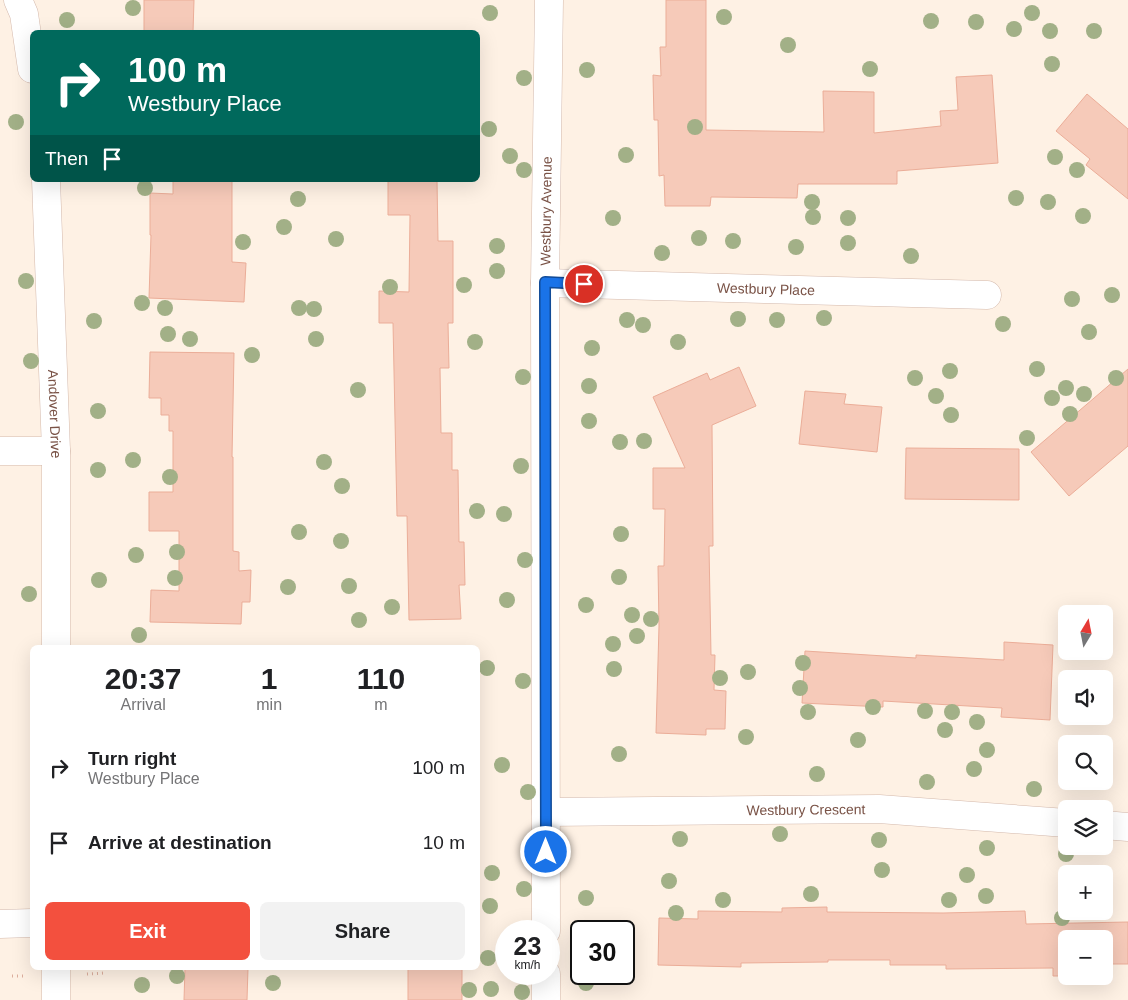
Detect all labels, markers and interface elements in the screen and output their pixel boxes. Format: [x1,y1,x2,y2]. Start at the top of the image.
icon: right [45,50,110,115]
text: 100 m [128,50,227,89]
text: Westbury Place [128,91,282,116]
icon: arrive [98,145,126,173]
text: Then [45,148,88,169]
street label: Westbury Avenue [537,156,555,266]
pin [563,263,605,305]
icon: arrive [570,270,598,298]
street label: Westbury Place [717,280,815,298]
street label: Andover Drive [45,369,64,458]
north arrow [1058,605,1112,660]
map controls [1058,605,1113,985]
text: 20:37 [105,662,182,695]
text: 1 [261,662,278,695]
text: 110 [357,662,405,695]
button: sound [1058,670,1113,725]
text: Arrival [120,696,166,713]
text: min [256,696,282,713]
text: m [374,696,388,713]
button: search [1058,735,1113,790]
text: Turn right [88,748,176,769]
icon: right [45,754,73,782]
text: 100 m [412,757,465,778]
text: Westbury Place [88,770,200,787]
button: layers [1058,800,1113,855]
street label: Westbury Crescent [746,801,866,818]
position arrow [519,825,571,877]
icon: arrive [45,829,73,857]
text: Arrive at destination [88,832,272,853]
text: 10 m [423,832,465,853]
button: + [1058,865,1113,920]
button: Exit [45,902,250,960]
button: Share [260,902,465,960]
speed limit sign: 30 [570,920,635,985]
button: − [1058,930,1113,985]
text: 23 [514,932,541,960]
text: km/h [514,958,541,972]

